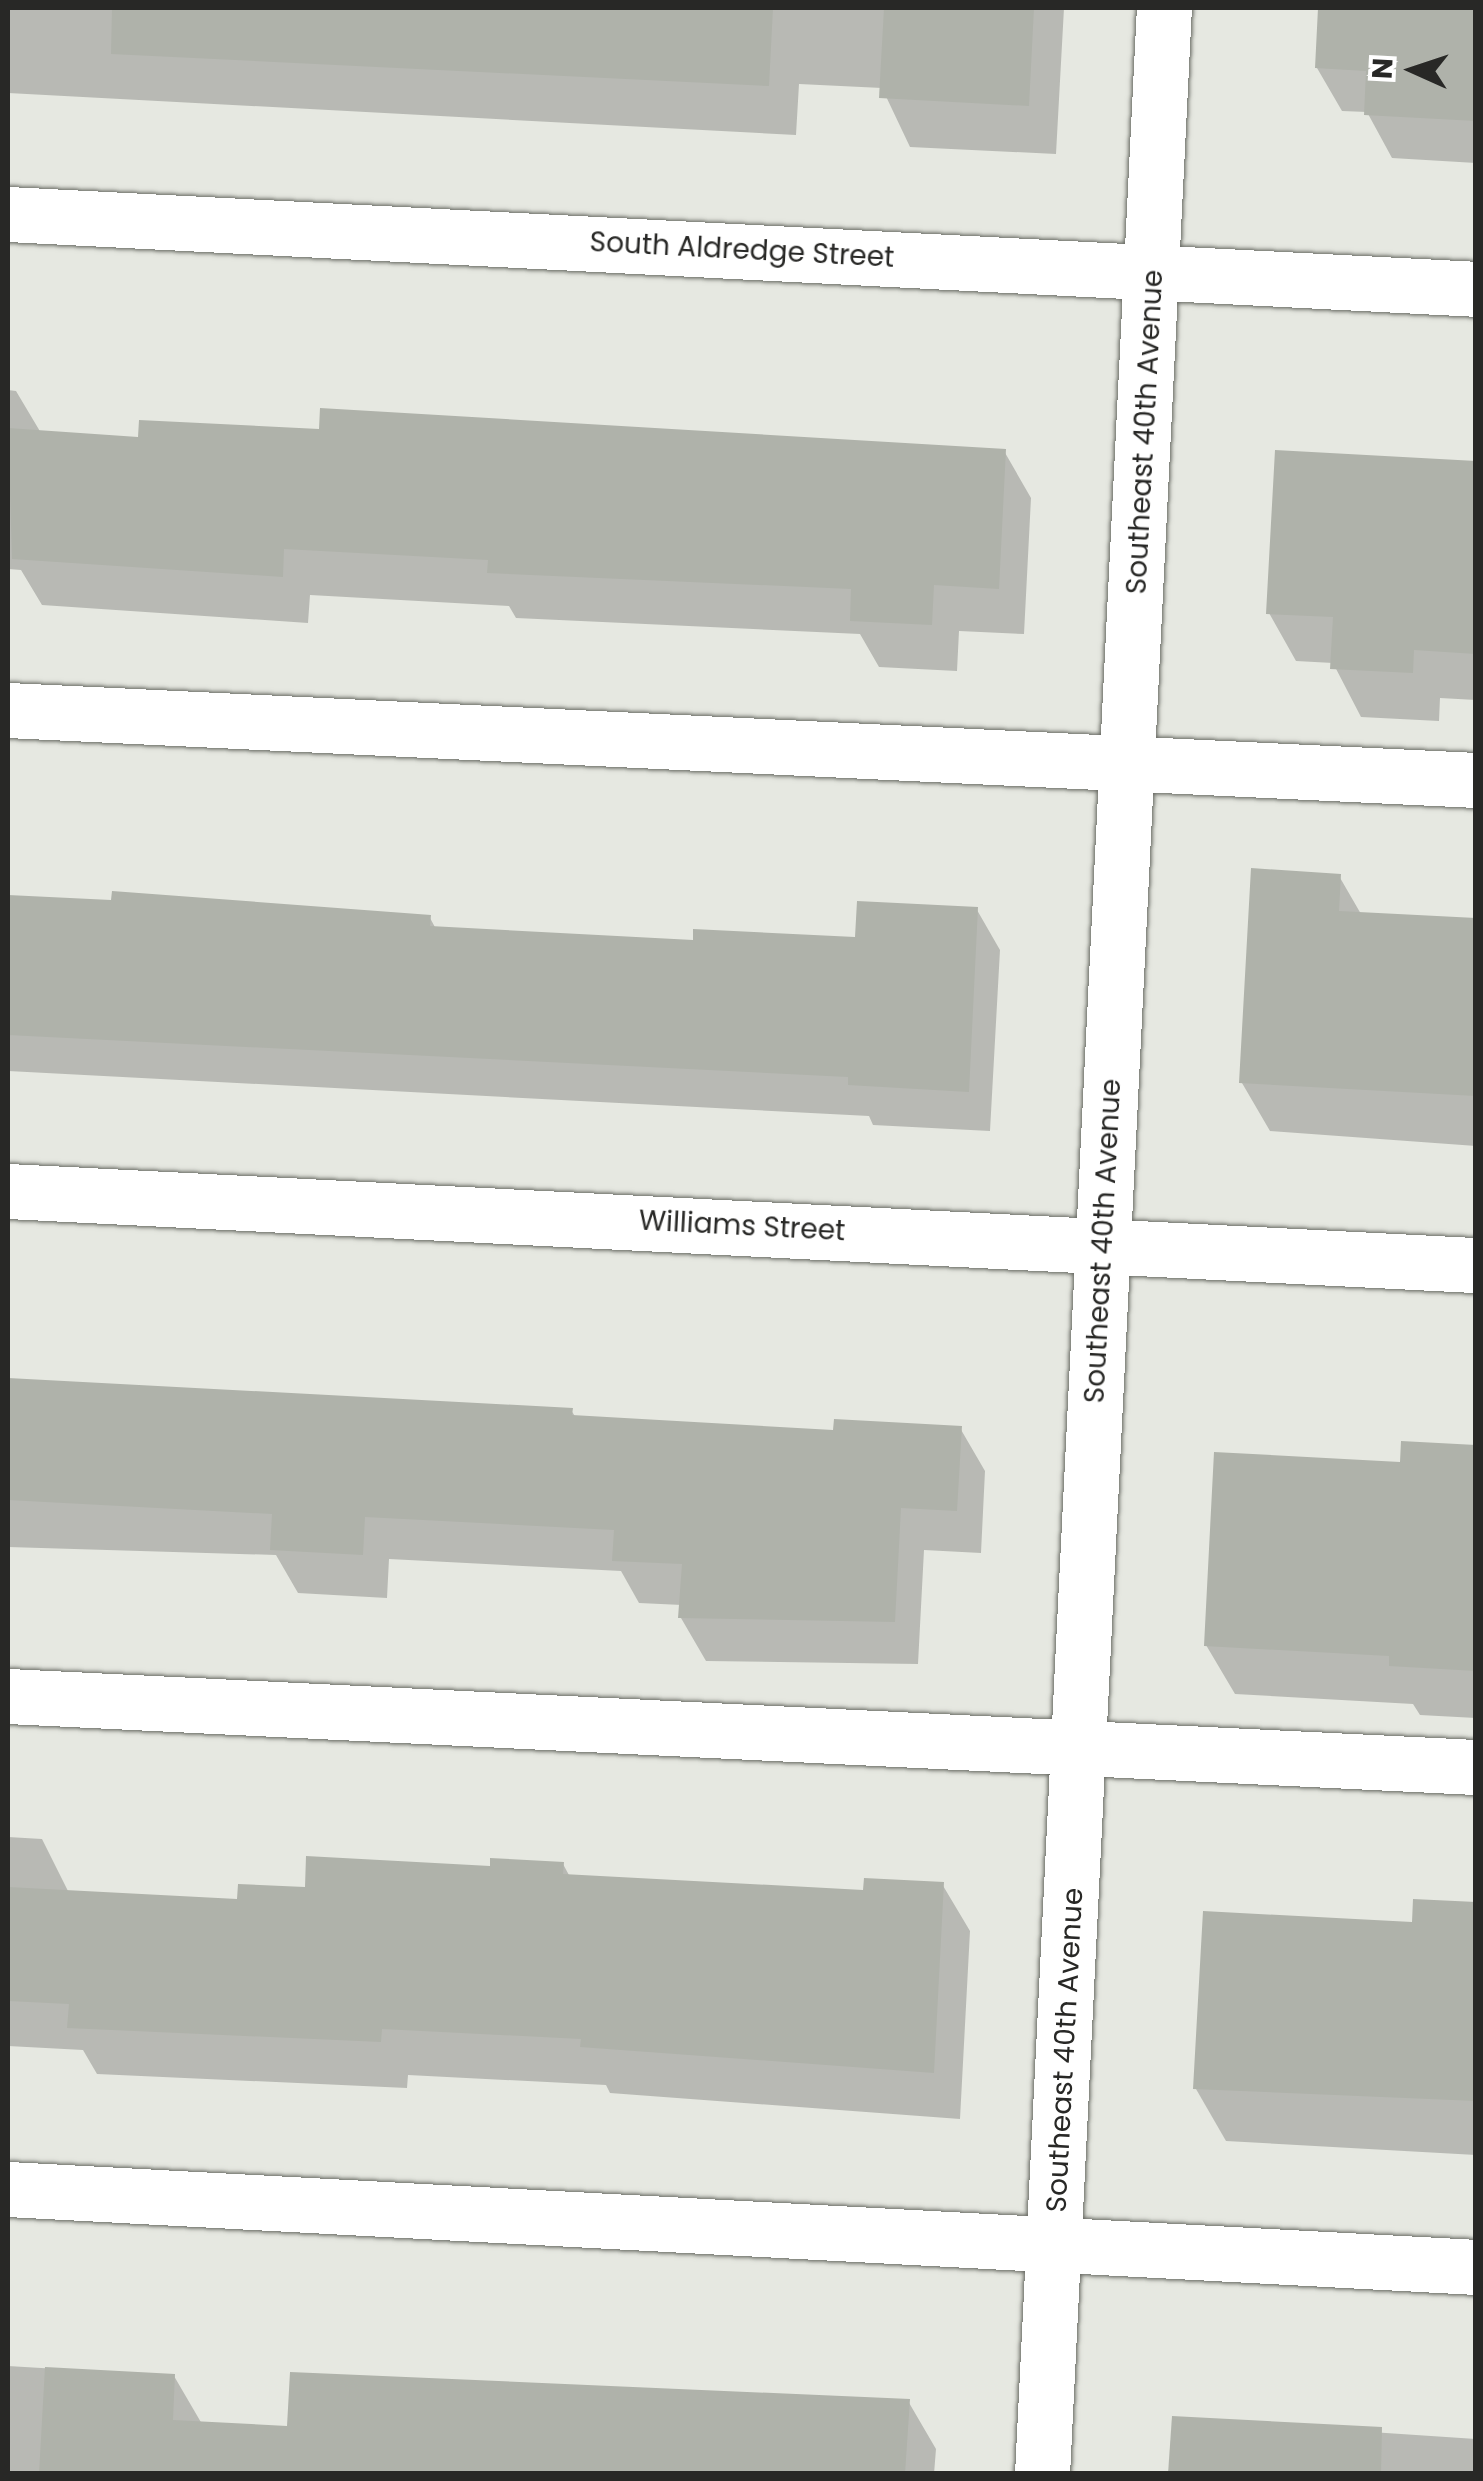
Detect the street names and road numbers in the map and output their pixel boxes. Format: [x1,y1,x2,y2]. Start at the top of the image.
street label: South Aldredge Street [589,225,895,275]
street label: Southeast 40th Avenue [1120,269,1170,595]
street label: Southeast 40th Avenue [1078,1078,1128,1404]
street label: Williams Street [638,1204,846,1248]
street label: Southeast 40th Avenue [1040,1887,1090,2213]

